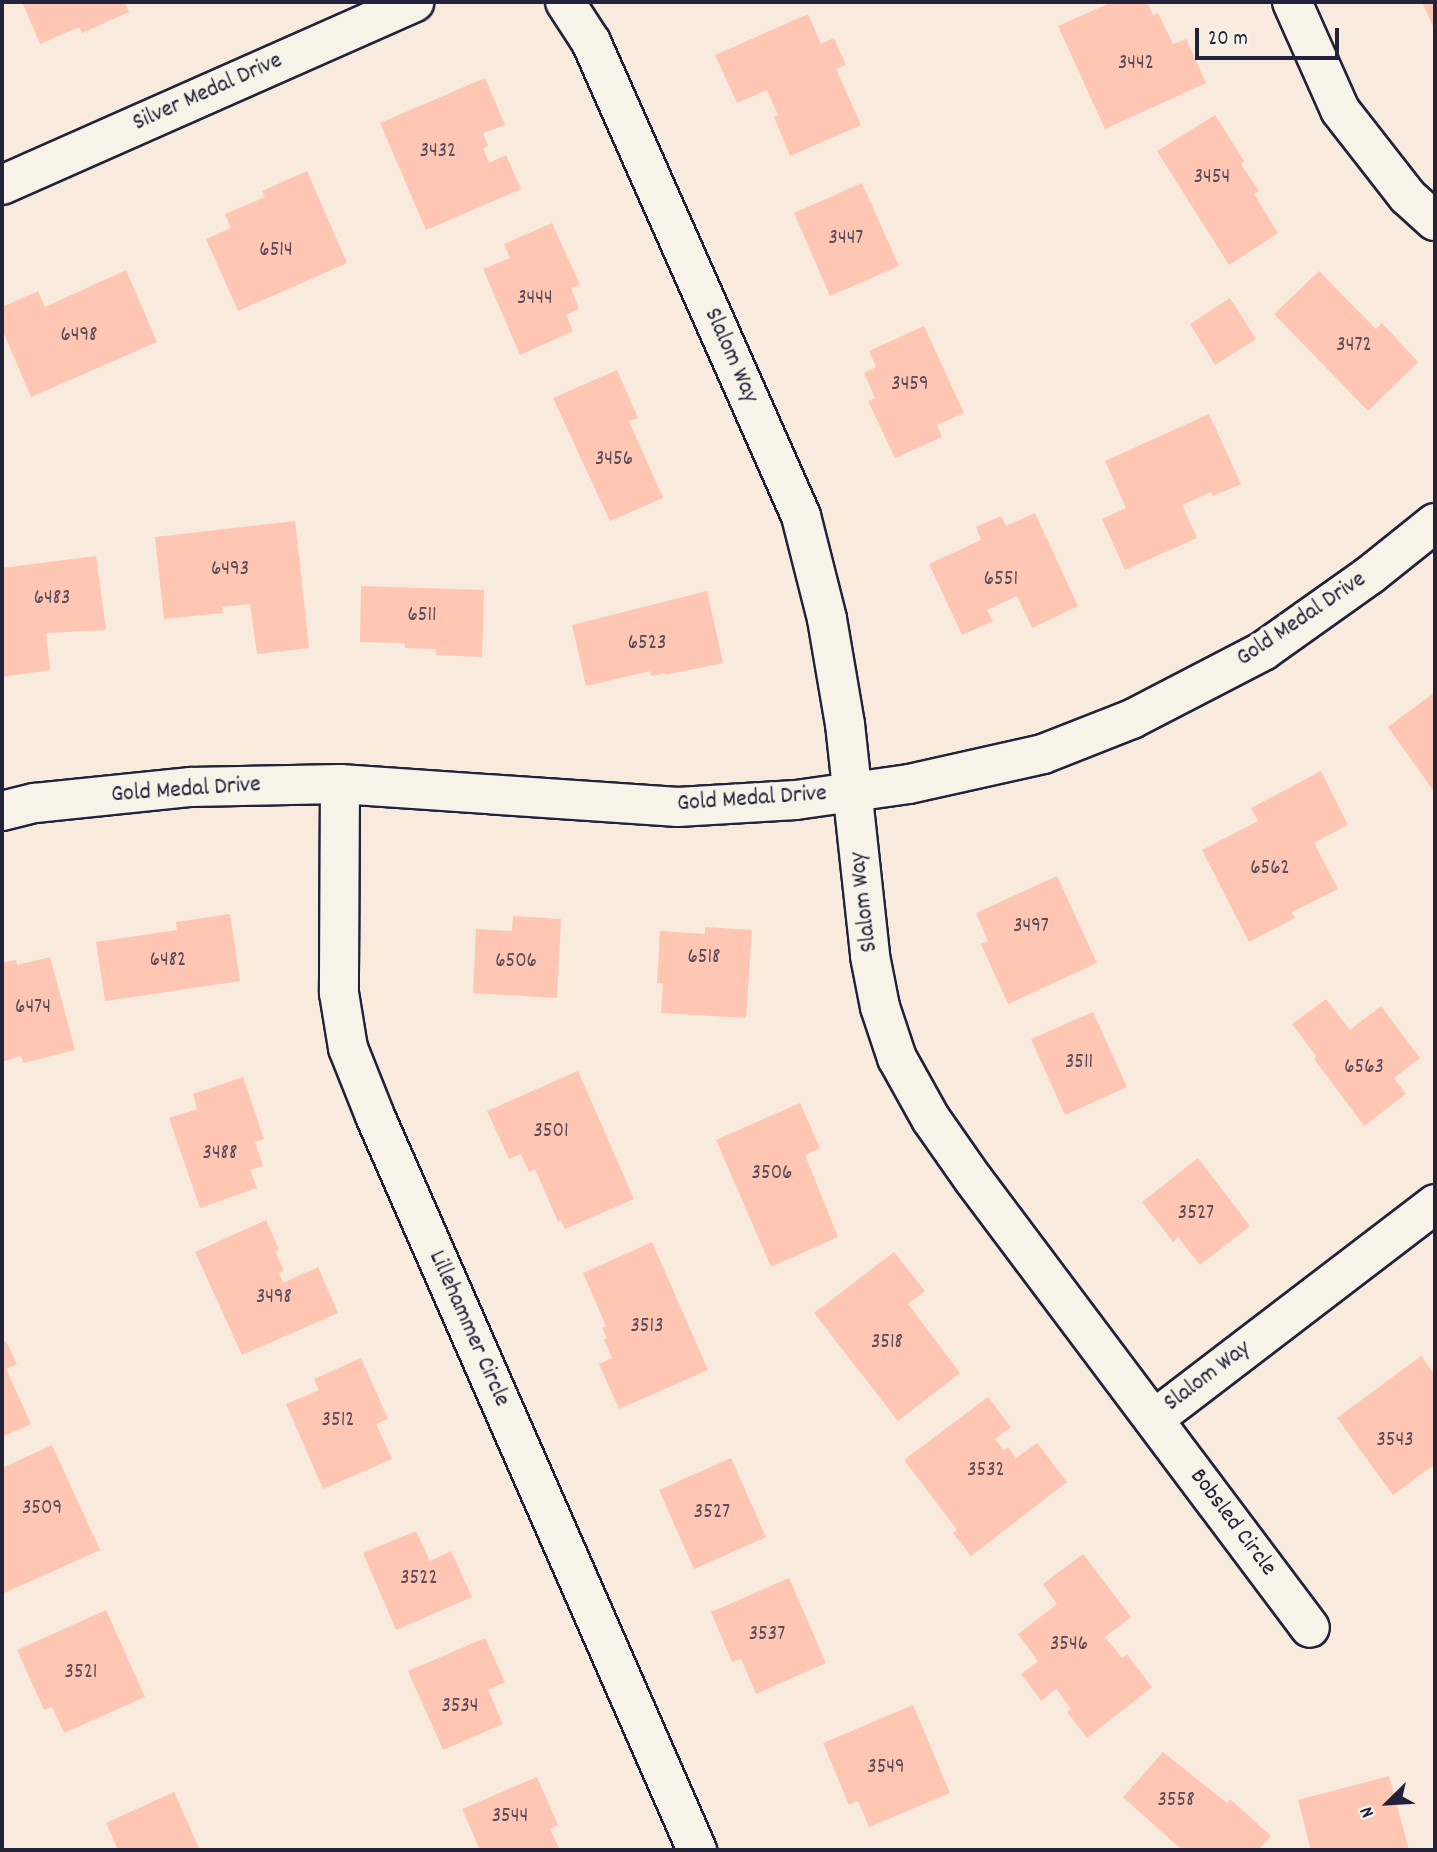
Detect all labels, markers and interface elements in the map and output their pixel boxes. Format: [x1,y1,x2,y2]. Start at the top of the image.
scale bar [1199,14,1342,58]
text: 20 m [1208,25,1248,55]
street label: Silver Medal Drive [129,47,287,139]
house number: 3442 [1118,51,1154,77]
house number: 3432 [420,139,456,165]
house number: 3454 [1194,165,1230,191]
house number: 3447 [829,226,863,252]
house number: 6514 [259,238,293,264]
house number: 3444 [517,286,553,312]
street label: Slalom Way [696,304,764,408]
house number: 6498 [60,323,98,349]
house number: 3472 [1336,333,1372,359]
house number: 3459 [891,372,929,398]
house number: 3456 [595,447,633,473]
house number: 6493 [211,557,249,583]
street label: Gold Medal Drive [1232,566,1372,674]
house number: 6551 [984,567,1018,593]
house number: 6483 [34,586,70,612]
house number: 6511 [407,603,437,629]
house number: 6523 [628,631,666,657]
street label: Gold Medal Drive [110,771,262,811]
street label: Gold Medal Drive [676,780,828,820]
street label: Slalom Way [845,850,885,954]
house number: 6562 [1250,856,1290,882]
house number: 3497 [1013,914,1049,940]
house number: 6518 [687,945,721,971]
house number: 6482 [150,948,186,974]
house number: 6506 [495,949,537,975]
house number: 6474 [15,995,51,1021]
house number: 3511 [1065,1050,1093,1076]
house number: 6563 [1344,1055,1384,1081]
house number: 3501 [533,1119,569,1145]
house number: 3488 [203,1141,237,1167]
house number: 3506 [752,1161,792,1187]
house number: 3527 [1178,1201,1214,1227]
street label: Lillehammer Circle [421,1247,515,1411]
house number: 3498 [256,1285,292,1311]
house number: 3513 [631,1314,663,1340]
house number: 3518 [871,1330,903,1356]
street label: Slalom Way [1159,1335,1257,1419]
house number: 3512 [322,1408,354,1434]
house number: 3543 [1376,1428,1414,1454]
house number: 3532 [967,1458,1005,1484]
street label: Bobsled Circle [1182,1464,1282,1582]
house number: 3509 [22,1496,62,1522]
house number: 3527 [694,1500,730,1526]
house number: 3522 [400,1566,438,1592]
house number: 3537 [749,1622,785,1648]
house number: 3546 [1050,1632,1088,1658]
house number: 3521 [65,1660,97,1686]
house number: 3534 [441,1694,479,1720]
house number: 3549 [867,1755,905,1781]
north arrow [1353,1768,1423,1838]
house number: 3558 [1157,1788,1195,1814]
text: N [1354,1802,1383,1822]
house number: 3544 [492,1804,528,1830]

